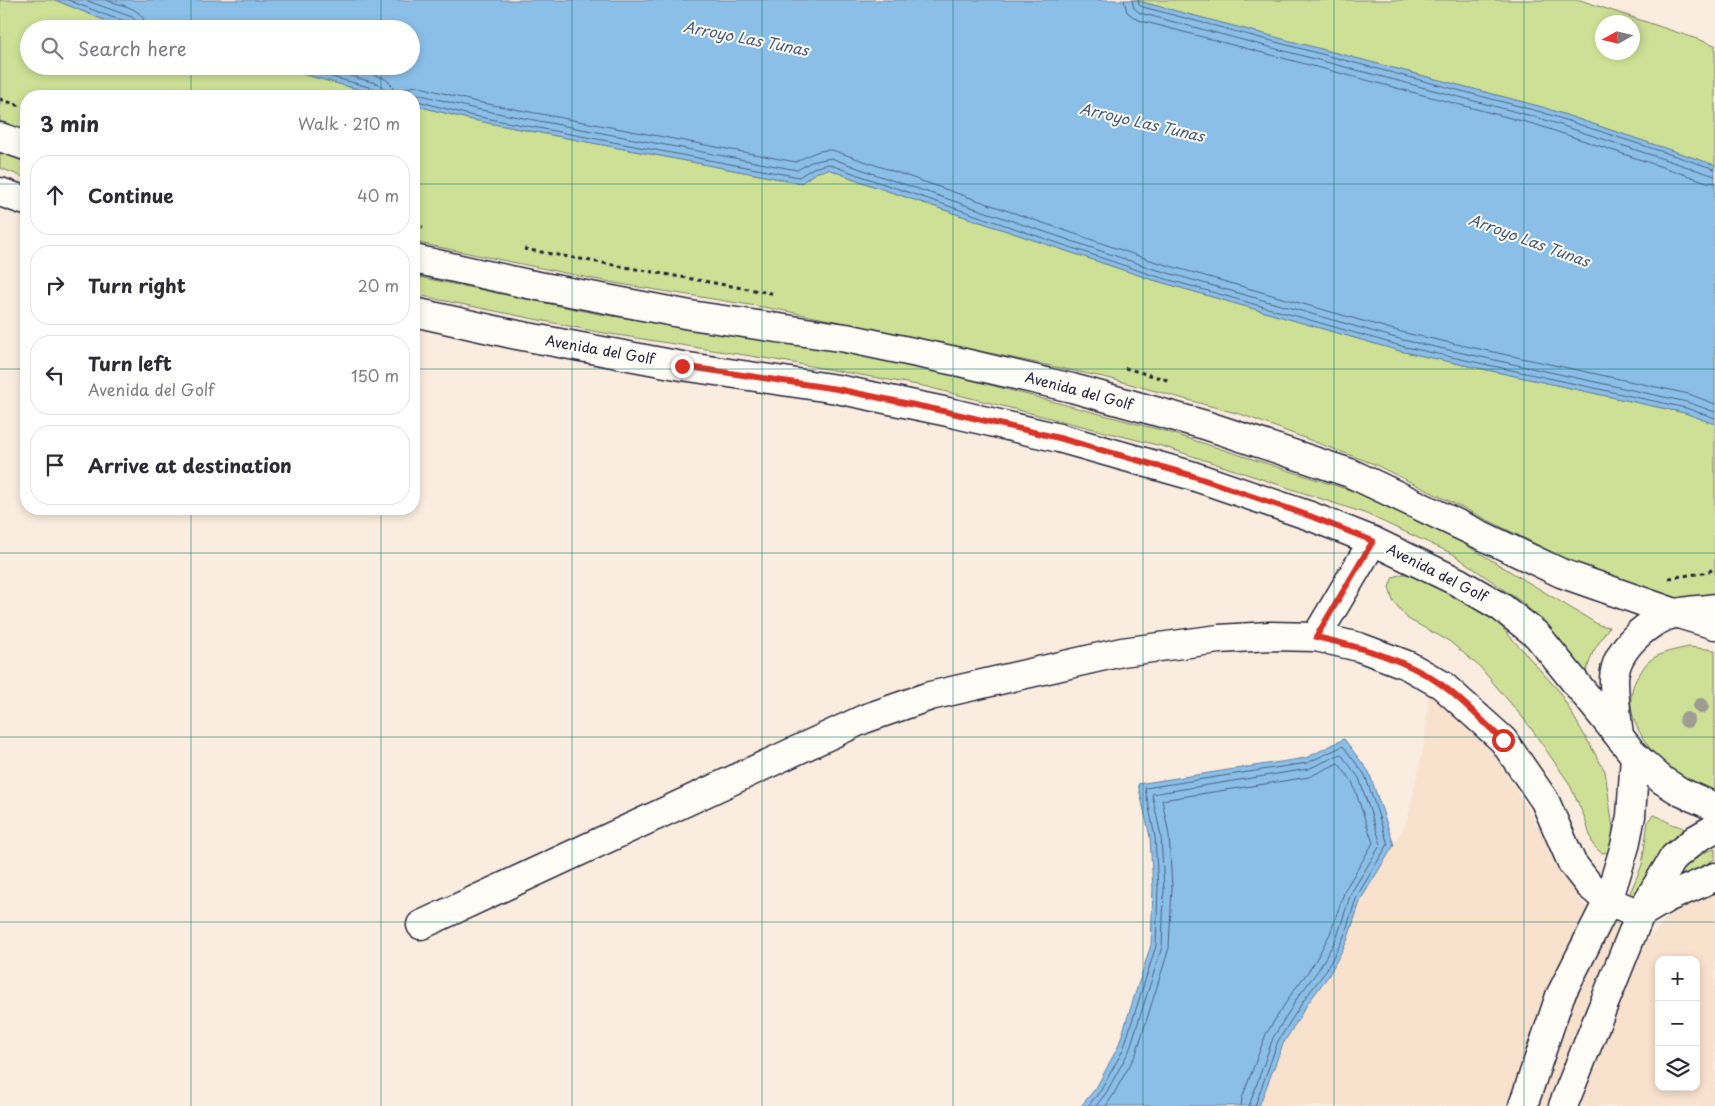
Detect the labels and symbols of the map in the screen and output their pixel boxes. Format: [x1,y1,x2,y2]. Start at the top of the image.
water label: Arroyo Las Tunas [682,14,812,61]
north arrow [1595,15,1640,60]
water label: Arroyo Las Tunas [1078,96,1208,147]
water label: Arroyo Las Tunas [1466,207,1594,272]
street label: Avenida del Golf [544,330,658,370]
route end [671,355,694,378]
street label: Avenida del Golf [1023,366,1137,415]
street label: Avenida del Golf [1383,538,1493,608]
route start [1492,729,1515,752]

